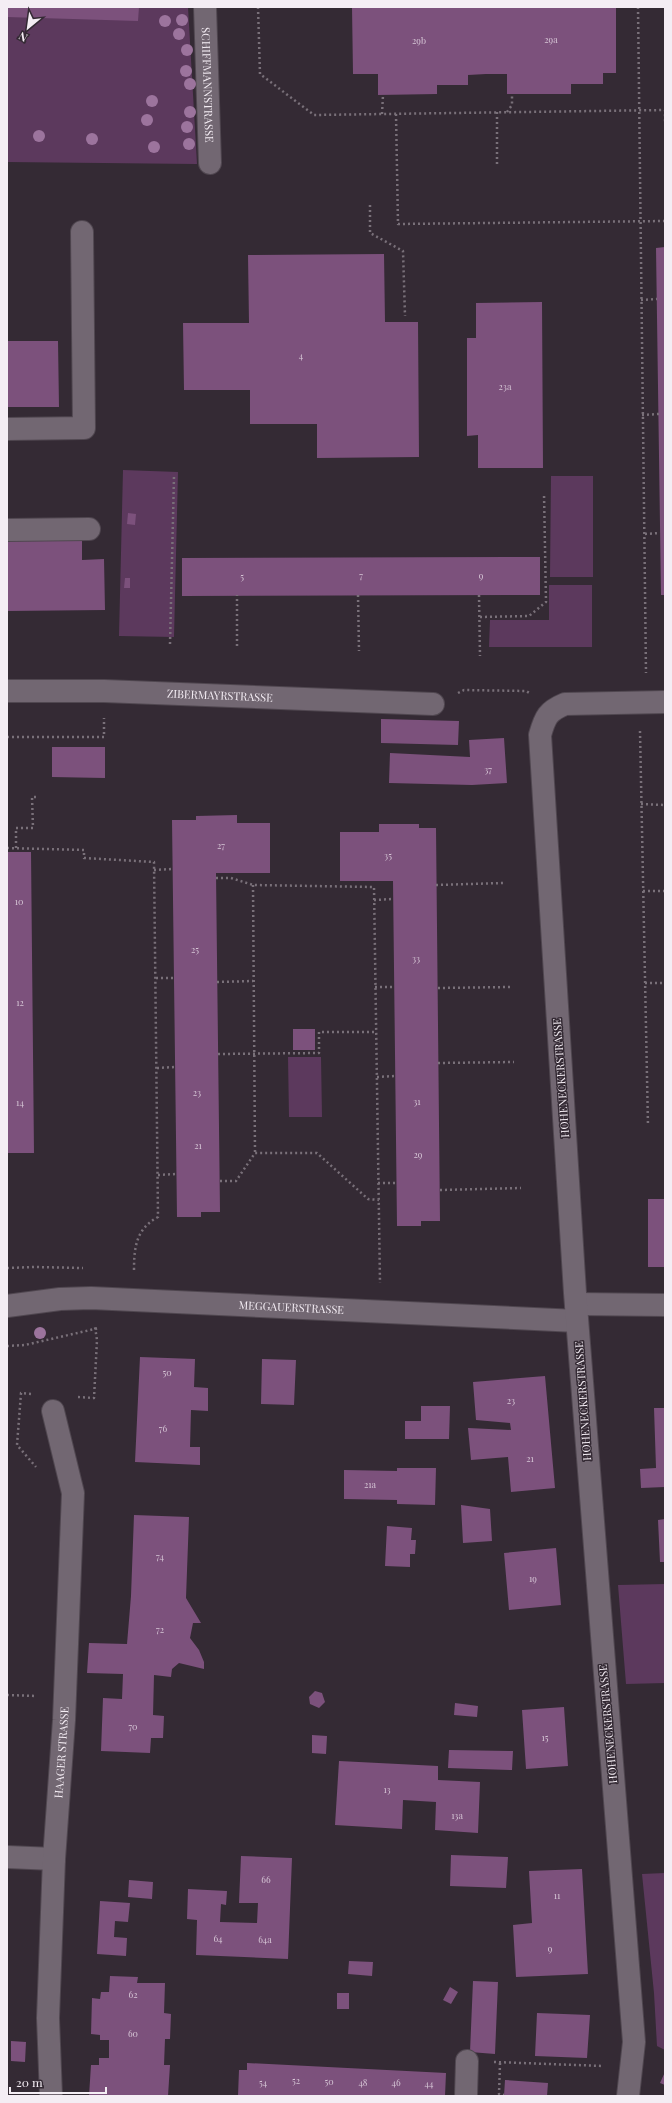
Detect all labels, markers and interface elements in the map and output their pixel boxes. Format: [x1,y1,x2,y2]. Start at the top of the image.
north arrow [8,8,48,48]
street label: SCHIFFMANNSTRASSE [199,27,217,143]
text: N [16,29,30,46]
house number: 29a [544,33,558,45]
house number: 29b [412,34,426,46]
house number: 4 [299,349,304,361]
house number: 23a [499,380,512,392]
house number: 7 [359,569,363,581]
house number: 9 [479,569,484,581]
house number: 5 [240,570,244,582]
street label: ZIBERMAYRSTRASSE [167,685,273,705]
house number: 37 [484,763,492,775]
house number: 27 [217,839,225,851]
house number: 35 [384,849,392,861]
house number: 10 [15,895,23,907]
house number: 25 [191,943,199,955]
house number: 33 [412,952,420,964]
house number: 12 [16,996,24,1008]
street label: HOHENECKERSTRASSE [549,1017,572,1138]
house number: 23 [193,1086,201,1098]
house number: 31 [413,1095,421,1107]
house number: 14 [16,1096,24,1108]
house number: 21 [194,1139,202,1151]
house number: 29 [414,1148,423,1160]
street label: MEGGAUERSTRASSE [238,1297,345,1317]
street label: HOHENECKERSTRASSE [571,1340,594,1461]
house number: 50 [162,1366,172,1378]
house number: 23 [507,1394,515,1406]
house number: 76 [159,1422,167,1434]
house number: 21 [526,1452,534,1464]
house number: 21a [364,1478,377,1490]
house number: 74 [156,1550,164,1562]
house number: 19 [529,1572,537,1584]
house number: 72 [156,1623,164,1635]
street label: HOHENECKERSTRASSE [595,1663,620,1784]
street label: HAAGER STRASSE [50,1706,72,1799]
house number: 70 [128,1720,138,1732]
house number: 15 [542,1731,549,1743]
house number: 13 [383,1783,391,1795]
house number: 13a [451,1809,463,1821]
house number: 66 [261,1873,271,1885]
house number: 11 [554,1889,561,1901]
house number: 64 [213,1932,223,1944]
house number: 64a [258,1933,272,1945]
house number: 9 [548,1942,553,1954]
house number: 62 [129,1988,137,2000]
house number: 60 [128,2027,138,2039]
scale bar [10,2069,106,2095]
text: 20 m [16,2074,43,2090]
house number: 52 [292,2074,300,2086]
house number: 50 [324,2075,334,2087]
house number: 54 [259,2076,268,2088]
house number: 48 [358,2076,368,2088]
house number: 46 [391,2076,401,2088]
house number: 44 [425,2077,434,2089]

